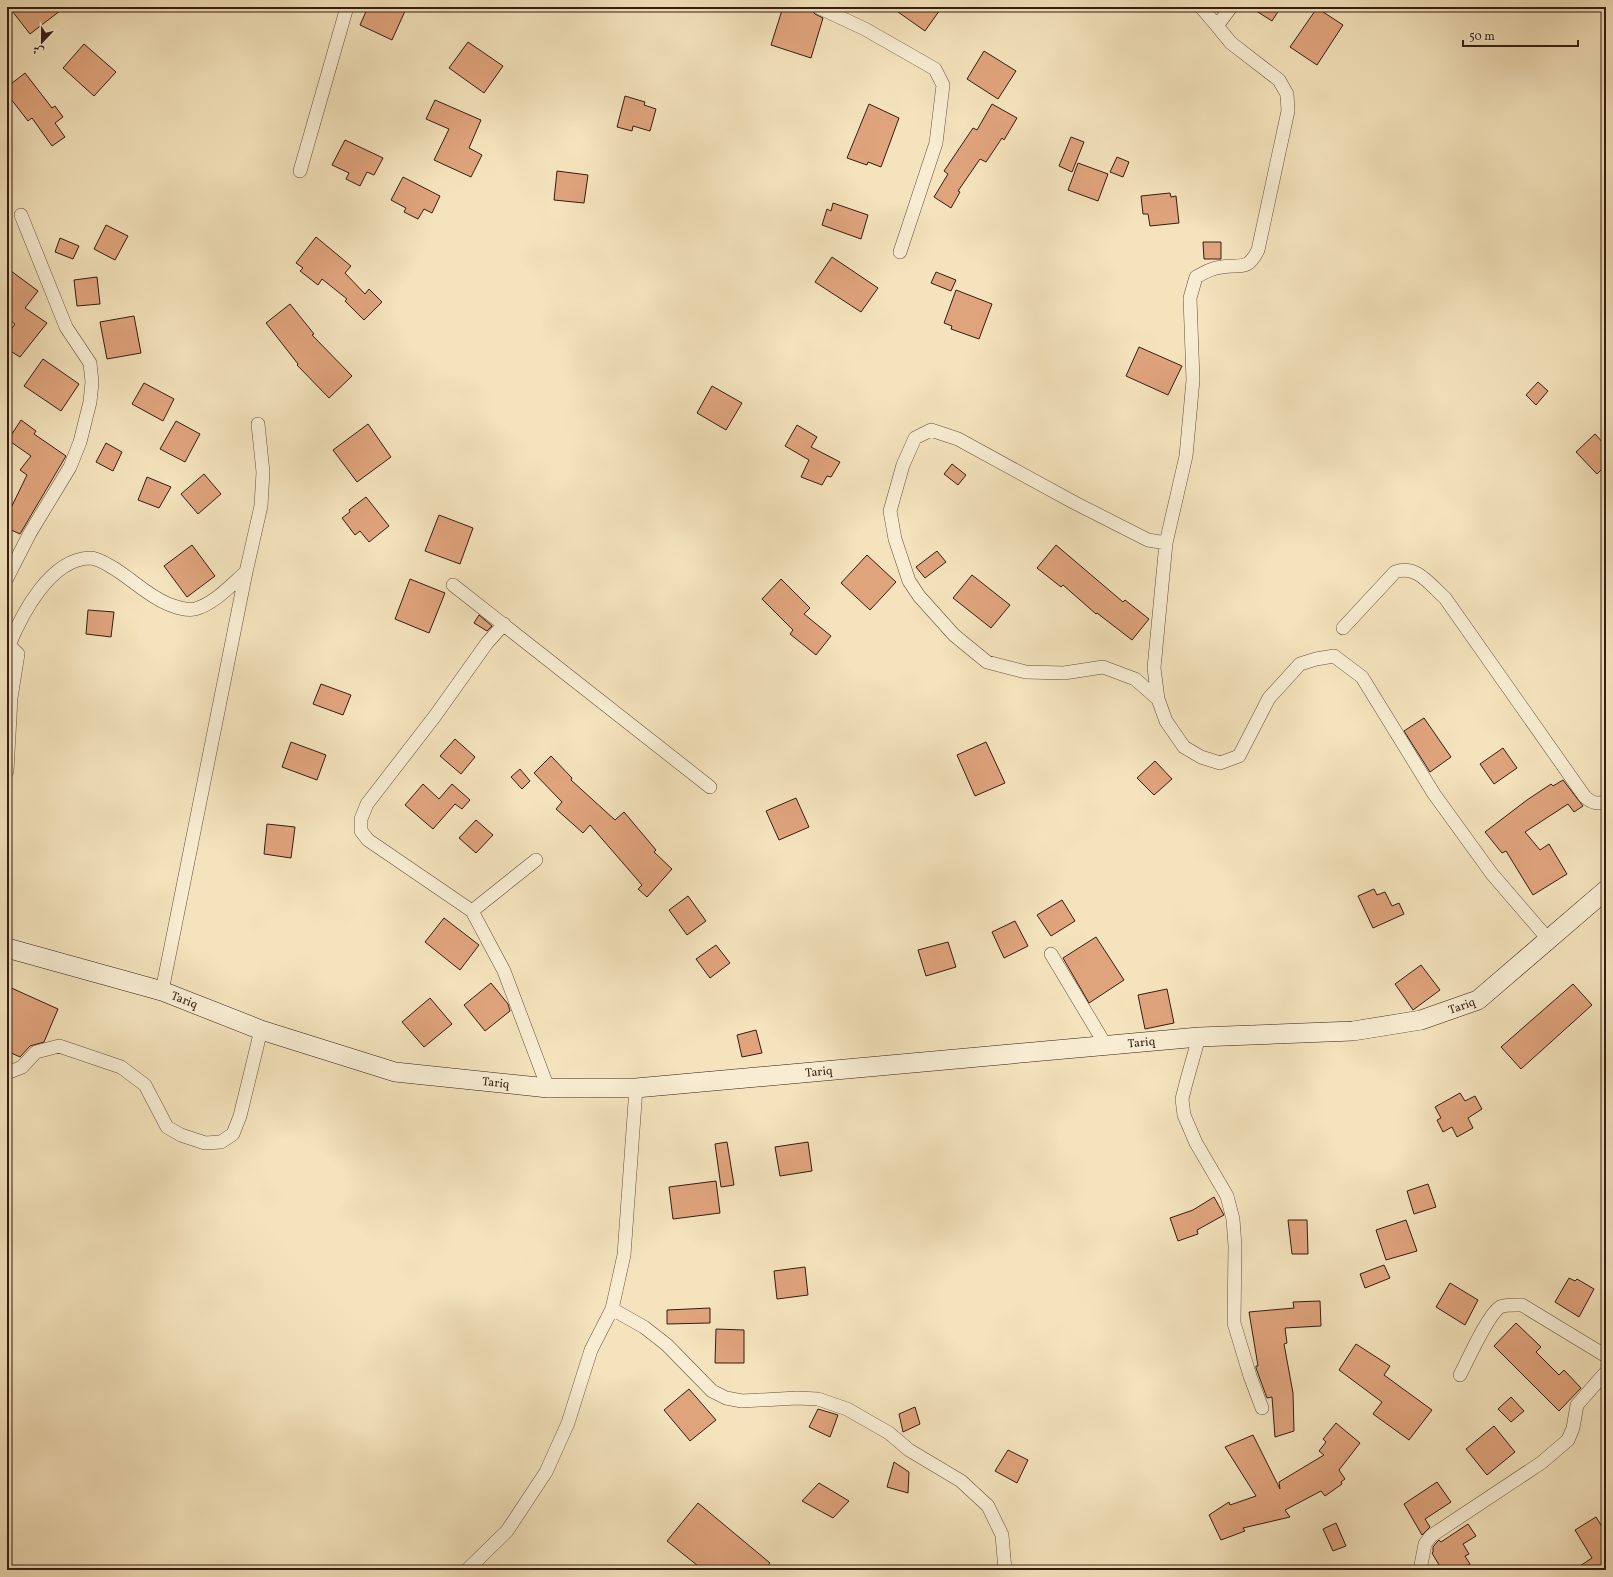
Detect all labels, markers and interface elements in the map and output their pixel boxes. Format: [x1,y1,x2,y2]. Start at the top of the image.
north arrow [22,22,62,62]
scale bar [1463,22,1578,48]
text: 50 m [1469,29,1495,45]
text: ش [31,41,47,59]
street label: Tariq [168,988,200,1013]
street label: Tariq [1446,994,1478,1019]
street label: Tariq [1127,1034,1156,1052]
street label: Tariq [804,1063,834,1082]
street label: Tariq [481,1074,511,1093]

